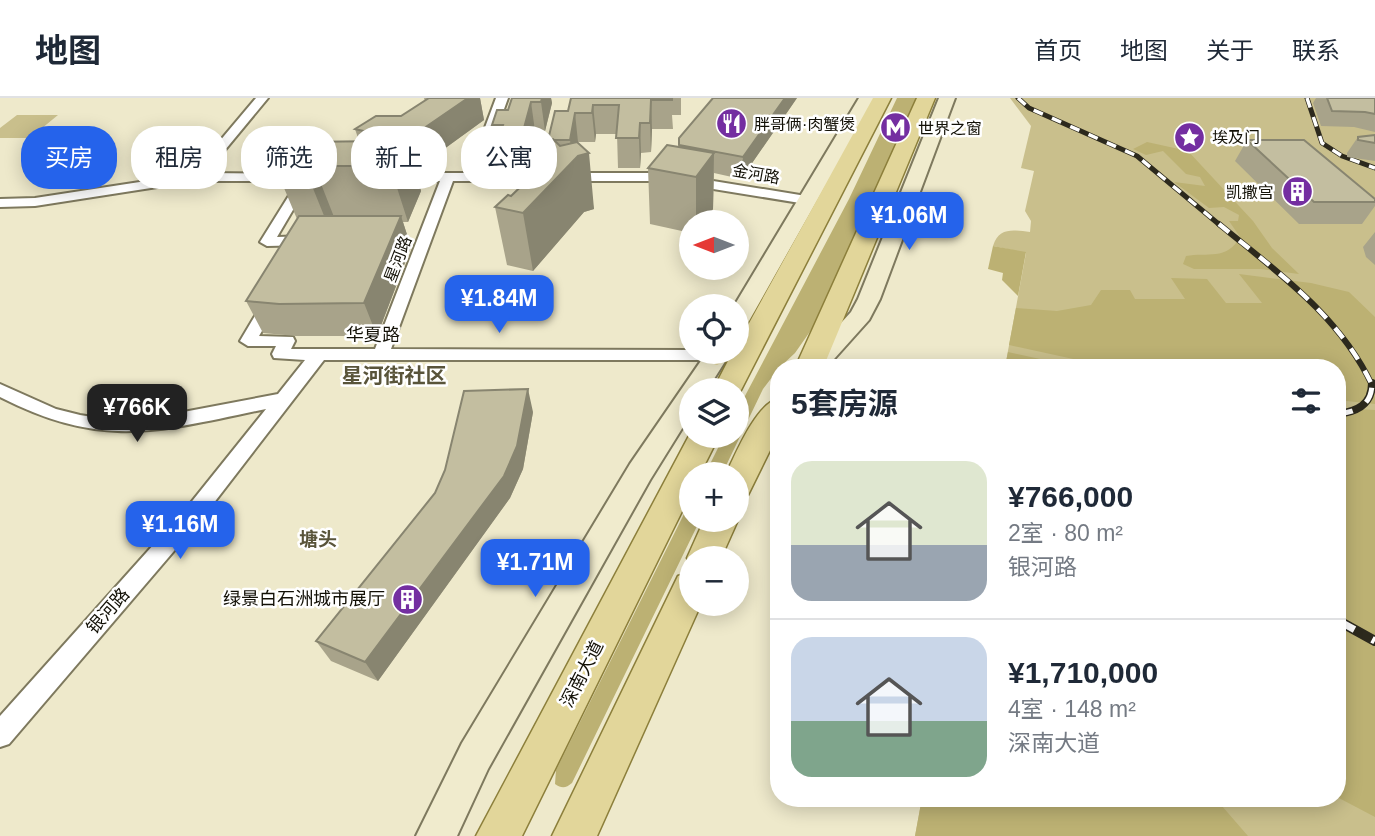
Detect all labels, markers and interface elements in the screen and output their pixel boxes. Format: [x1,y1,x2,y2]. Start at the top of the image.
text: 地图 [35,32,101,69]
text: 首页 [1034,37,1082,64]
text: 地图 [1120,37,1168,64]
text: 关于 [1206,37,1254,64]
text: 联系 [1292,37,1340,64]
restaurant icon: 胖哥俩·肉蟹煲 [714,107,748,141]
metro station icon: 世界之窗 [878,111,912,145]
place label: 胖哥俩·肉蟹煲 [754,116,855,133]
place label: 世界之窗 [918,120,982,137]
place icon: 埃及门 [1172,120,1206,154]
chip: 买房 [21,126,117,189]
chip: 租房 [131,126,227,189]
chip: 筛选 [241,126,337,189]
chip: 新上 [351,126,447,189]
chip: 公寓 [461,126,557,189]
place label: 埃及门 [1212,129,1260,146]
street label: 金河路 [731,161,781,187]
building icon: 凯撒宫 [1280,175,1314,209]
place label: 凯撒宫 [1226,184,1274,201]
pin: ¥1.06M [852,192,966,252]
text: ¥1.06M [871,202,947,228]
north arrow [679,210,749,280]
map controls [679,210,749,616]
street label: 星河路 [381,234,415,284]
pin: ¥1.84M [442,275,556,335]
text: ¥1.84M [461,285,537,311]
button: locate [679,294,749,364]
street label: 华夏路 [346,325,400,345]
district label: 星河街社区 [342,364,447,387]
button: layers [679,378,749,448]
icon: filters [1287,382,1325,420]
pin: ¥766K [88,384,186,444]
text: 5套房源 [791,387,898,420]
text: ¥766K [103,394,171,420]
button: + [679,462,749,532]
text: ¥766,000 [1008,480,1133,513]
icon: home [847,489,931,573]
pin: ¥1.16M [123,502,237,561]
text: ¥1.16M [142,511,218,537]
text: 2室 · 80 m² [1008,520,1123,546]
district label: 塘头 [299,529,337,550]
pin: ¥1.71M [478,540,592,599]
button: − [679,546,749,616]
text: ¥1.71M [497,549,573,575]
text: 银河路 [1008,554,1077,580]
building icon: 绿景白石洲城市展厅 [391,582,425,616]
street label: 银河路 [83,584,133,638]
place label: 绿景白石洲城市展厅 [223,589,385,609]
street label: 深南大道 [557,637,607,711]
text: ¥1,710,000 [1008,656,1158,689]
icon: home [847,665,931,749]
text: 4室 · 148 m² [1008,696,1136,722]
text: 深南大道 [1008,730,1100,756]

